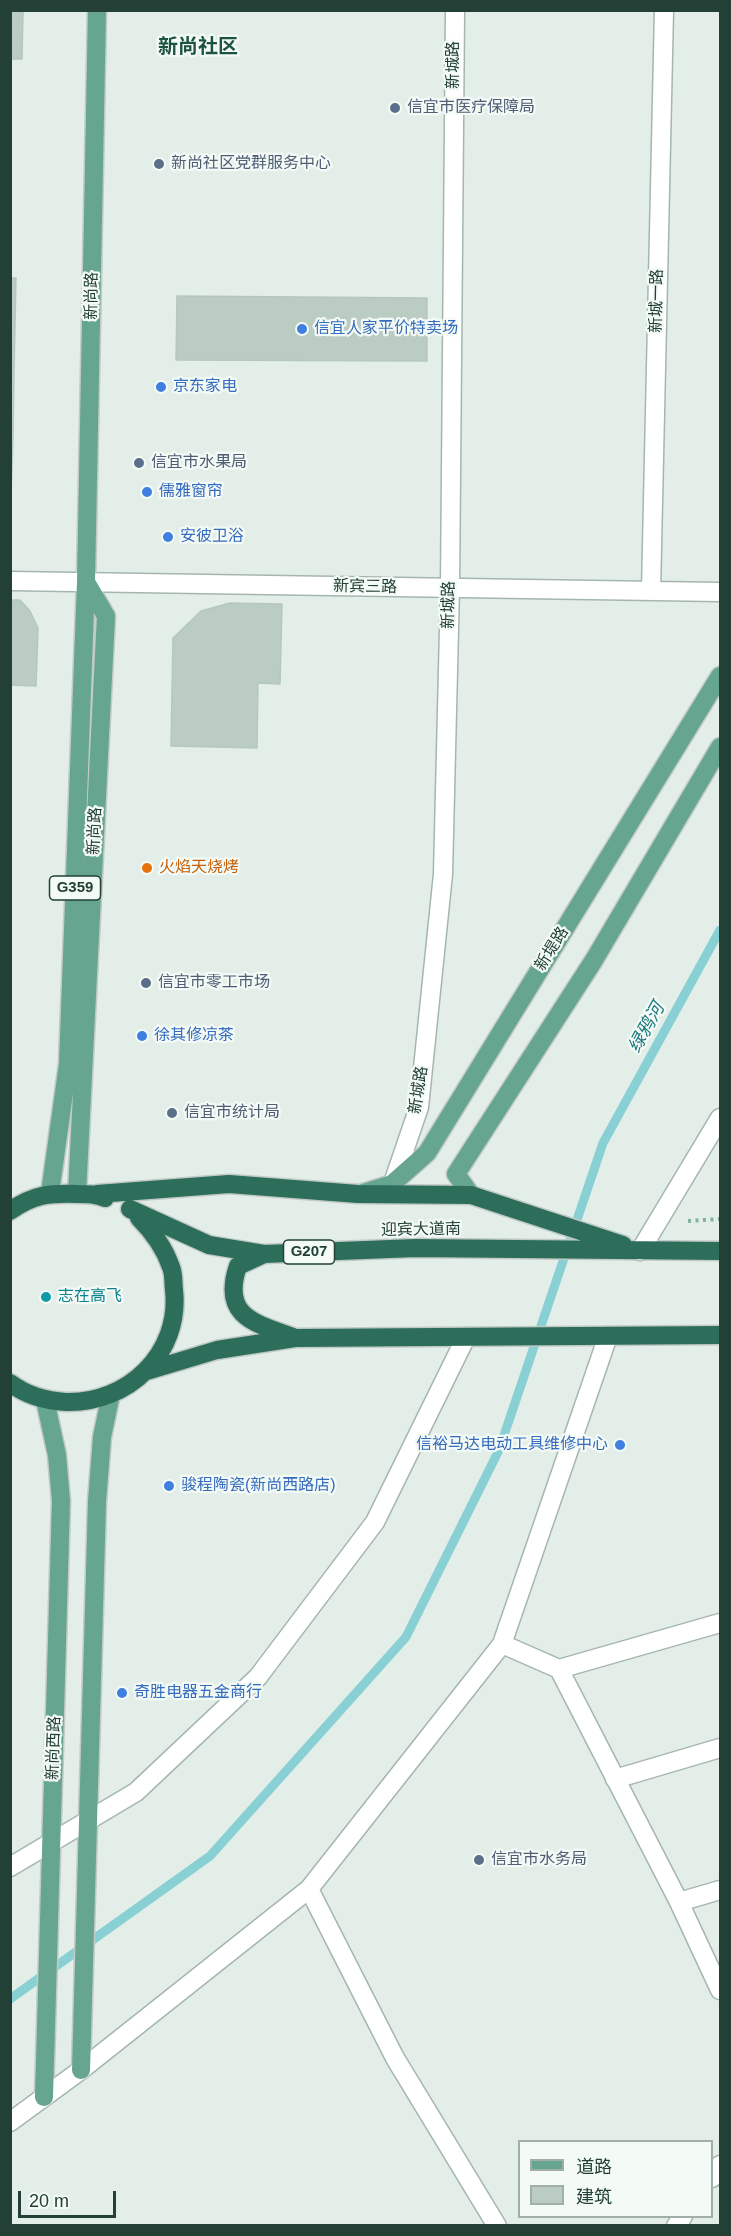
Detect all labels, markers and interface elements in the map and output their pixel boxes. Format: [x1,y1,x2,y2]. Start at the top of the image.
district label: 新尚社区 [158,35,238,59]
street label: 新城路 [444,41,464,89]
place label: 信宜市医疗保障局 [407,98,535,118]
marker: 信宜市医疗保障局 [388,101,402,115]
place label: 新尚社区党群服务中心 [171,154,331,174]
marker: 新尚社区党群服务中心 [152,157,166,171]
street label: 新城一路 [647,269,667,333]
street label: 新尚路 [82,272,102,320]
place label: 信宜人家平价特卖场 [314,319,458,339]
marker: 信宜人家平价特卖场 [295,322,309,336]
place label: 京东家电 [173,377,237,397]
marker: 京东家电 [154,380,168,394]
place label: 信宜市水果局 [151,453,247,473]
marker: 信宜市水果局 [132,456,146,470]
place label: 儒雅窗帘 [159,482,223,502]
marker: 儒雅窗帘 [140,485,154,499]
place label: 安彼卫浴 [180,527,244,547]
marker: 安彼卫浴 [161,530,175,544]
street label: 新宾三路 [333,577,397,597]
street label: 新城路 [439,581,459,629]
street label: 新尚路 [84,807,106,855]
place label: 火焰天烧烤 [159,858,239,878]
marker: 火焰天烧烤 [140,861,154,875]
road number: G359 [50,876,100,900]
street label: 新堤路 [531,924,573,974]
place label: 信宜市零工市场 [158,973,270,993]
marker: 信宜市零工市场 [139,976,153,990]
water label: 绿鸦河 [624,999,670,1057]
place label: 徐其修凉茶 [154,1026,234,1046]
marker: 徐其修凉茶 [135,1029,149,1043]
street label: 新城路 [406,1065,432,1115]
place label: 信宜市统计局 [184,1103,280,1123]
marker: 信宜市统计局 [165,1106,179,1120]
street label: 迎宾大道南 [381,1220,461,1240]
road number: G207 [284,1240,334,1264]
place label: 志在高飞 [58,1287,122,1307]
marker: 志在高飞 [39,1290,53,1304]
place label: 信裕马达电动工具维修中心 [416,1435,608,1455]
marker: 信裕马达电动工具维修中心 [613,1438,627,1452]
place label: 骏程陶瓷(新尚西路店) [181,1476,336,1496]
marker: 骏程陶瓷(新尚西路店) [162,1479,176,1493]
place label: 奇胜电器五金商行 [134,1683,262,1703]
marker: 奇胜电器五金商行 [115,1686,129,1700]
street label: 新尚西路 [43,1716,65,1780]
place label: 信宜市水务局 [491,1850,587,1870]
marker: 信宜市水务局 [472,1853,486,1867]
legend [518,2140,713,2218]
text: 道路 [576,2157,612,2177]
scale bar [21,2179,118,2217]
text: 建筑 [576,2187,612,2207]
text: 20 m [29,2191,69,2211]

